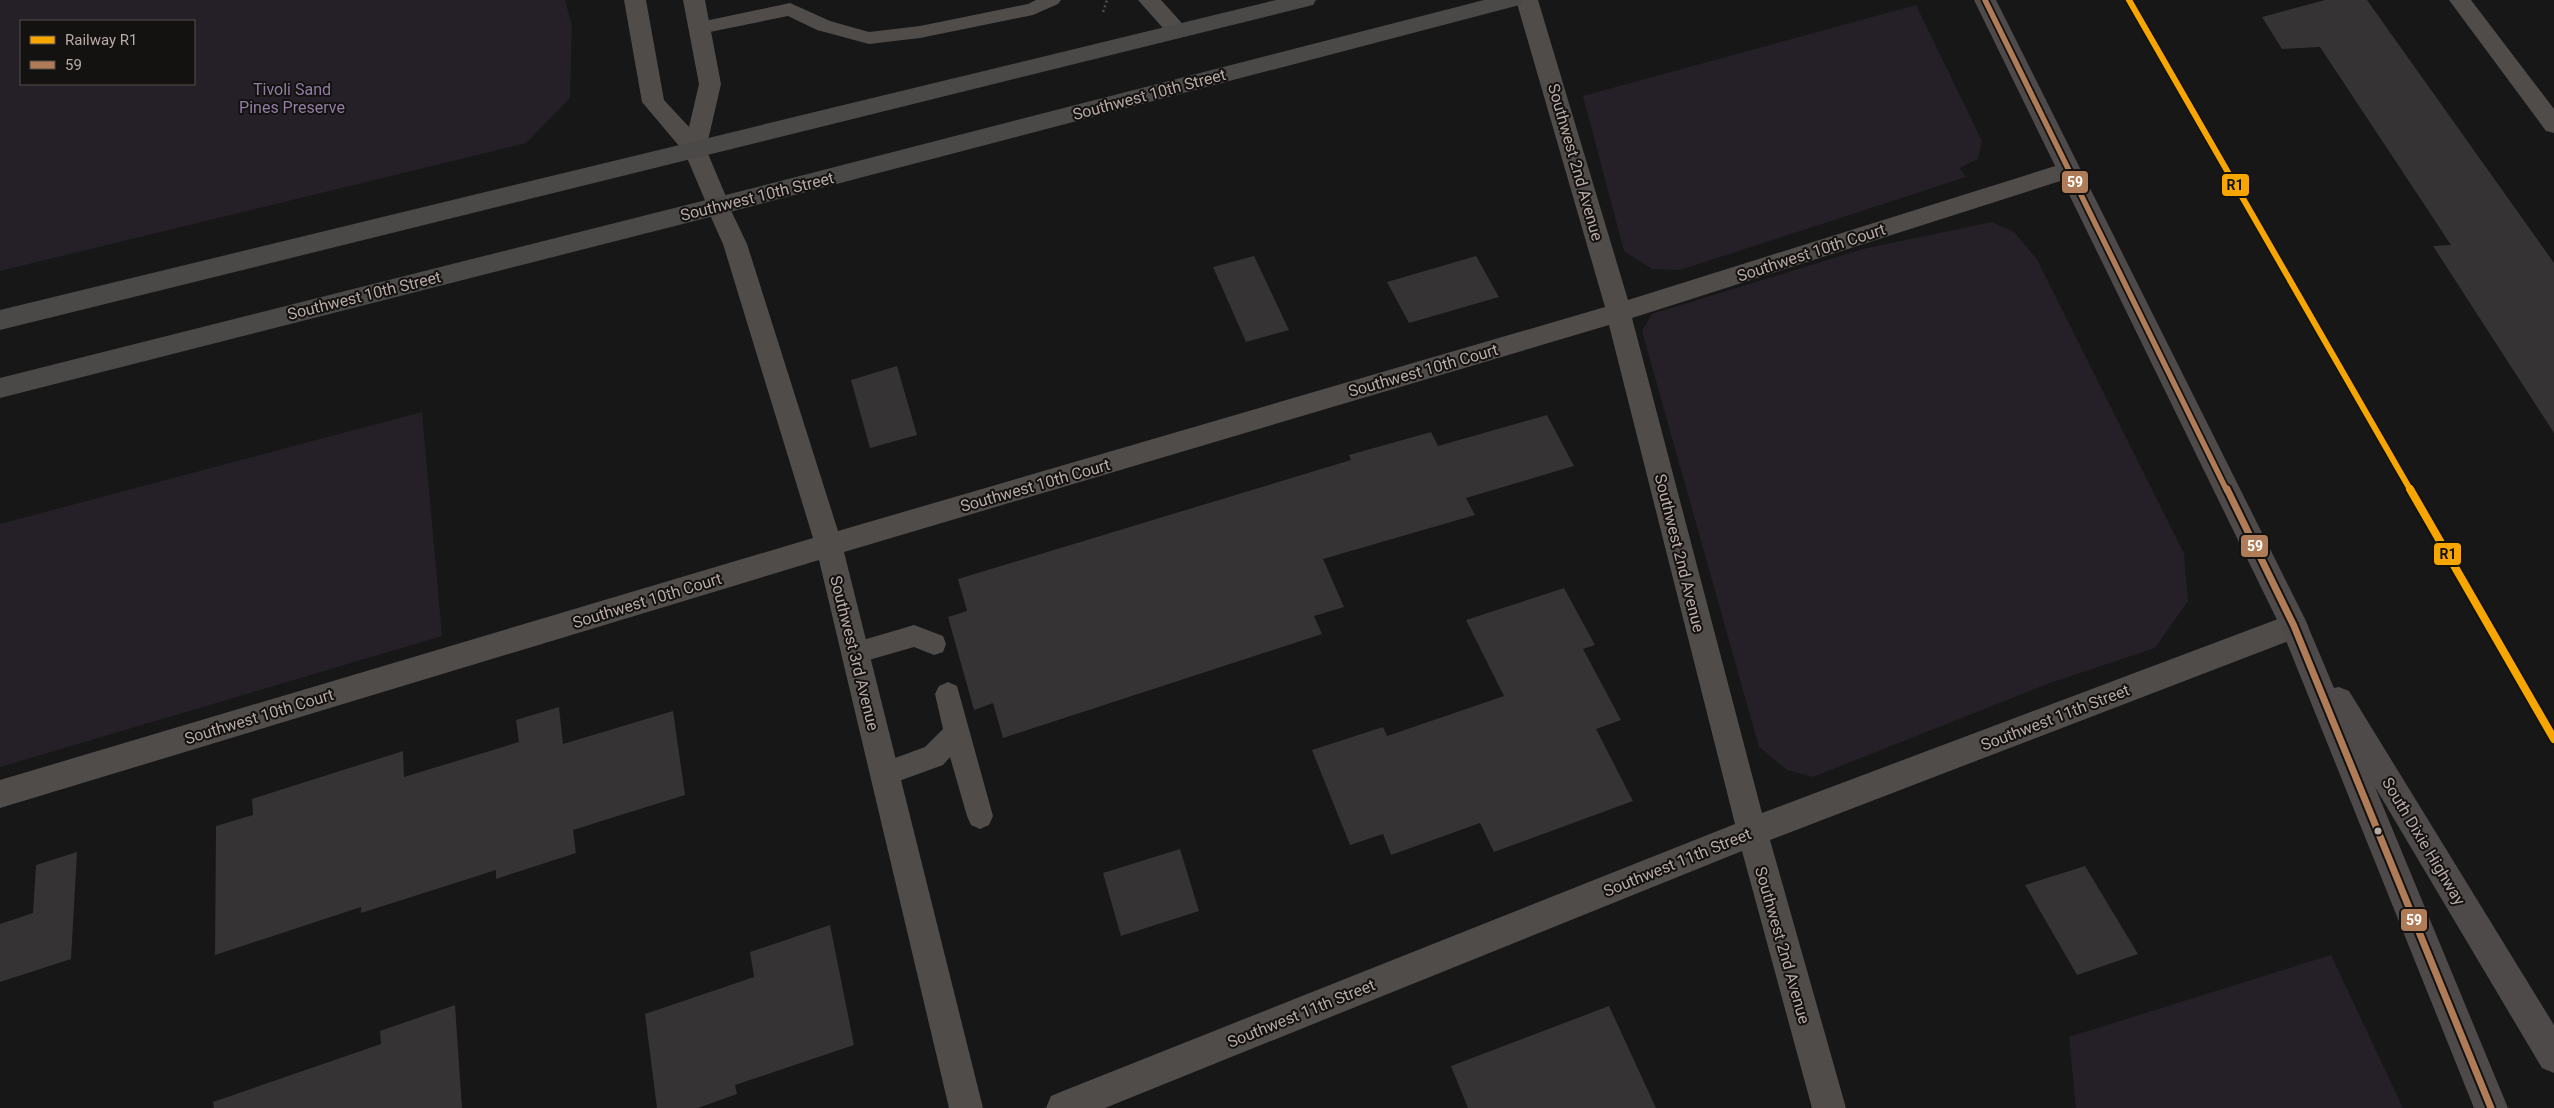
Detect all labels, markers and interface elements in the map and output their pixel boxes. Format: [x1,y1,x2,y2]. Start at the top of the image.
legend [20,20,195,85]
text: Railway R1 [65,31,138,49]
text: 59 [65,56,82,74]
street label: Southwest 10th Street [1071,65,1228,124]
park label: Tivoli Sand Pines Preserve [239,80,345,117]
street label: Southwest 2nd Avenue [1544,81,1607,243]
street label: Southwest 10th Street [678,168,836,225]
line badge: 59 [2061,170,2089,194]
line badge: R1 [2221,173,2250,197]
text: 59 [2067,174,2083,190]
text: R1 [2226,177,2244,193]
street label: Southwest 10th Court [1735,220,1888,285]
street label: Southwest 10th Street [285,267,443,324]
street label: Southwest 10th Court [1346,340,1500,401]
street label: Southwest 10th Court [958,455,1112,516]
street label: Southwest 2nd Avenue [1651,472,1708,634]
line badge: 59 [2240,534,2269,558]
text: 59 [2247,538,2263,554]
line badge: R1 [2433,542,2462,566]
text: R1 [2439,546,2457,562]
street label: Southwest 10th Court [570,569,724,632]
street label: Southwest 3rd Avenue [826,574,883,733]
street label: Southwest 11th Street [1978,680,2132,755]
street label: Southwest 10th Court [182,685,336,748]
street label: South Dixie Highway [2378,774,2469,909]
street label: Southwest 11th Street [1601,824,1754,901]
unlabelled marker [2373,826,2383,836]
street label: Southwest 2nd Avenue [1751,864,1814,1026]
line badge: 59 [2400,908,2428,932]
text: 59 [2406,912,2422,928]
street label: Southwest 11th Street [1225,975,1378,1052]

